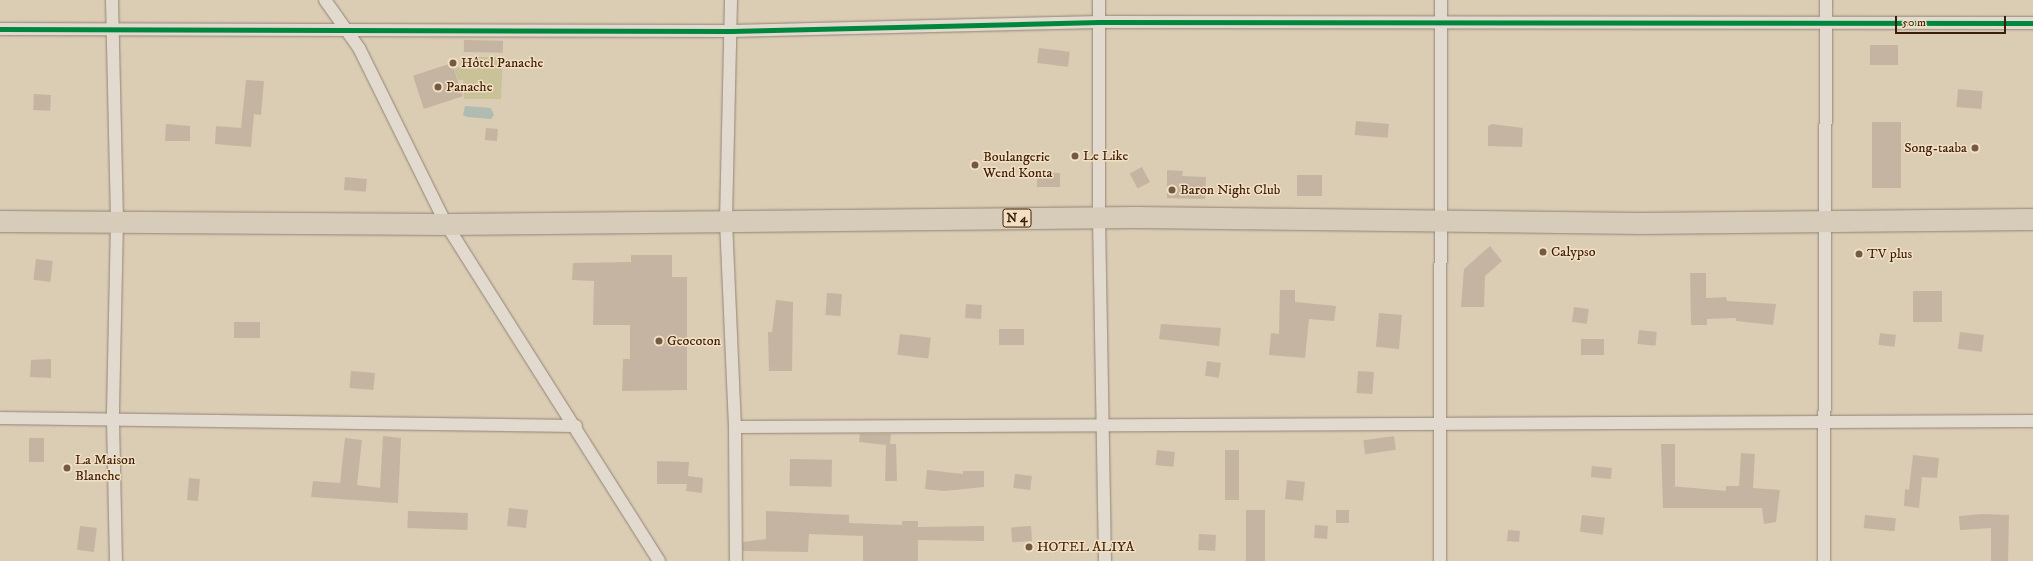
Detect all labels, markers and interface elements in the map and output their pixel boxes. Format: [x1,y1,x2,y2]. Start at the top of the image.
scale bar [1897,8,2008,34]
text: 50 m [1902,15,1926,30]
place label: Hôtel Panache [461,55,543,71]
marker: Hôtel Panache [448,58,458,68]
place label: Panache [446,79,492,95]
marker: Panache [433,82,443,92]
place label: Song-taaba [1904,140,1967,156]
marker: Song-taaba [1970,143,1980,153]
place label: Le Like [1083,148,1128,164]
place label: Boulangerie Wend Konta [983,149,1052,182]
marker: Le Like [1070,151,1080,161]
marker: Boulangerie Wend Konta [970,160,980,170]
place label: Baron Night Club [1180,182,1280,198]
marker: Baron Night Club [1167,185,1177,195]
road number: N 4 [1002,207,1032,229]
place label: Calypso [1551,244,1595,260]
place label: TV plus [1867,246,1912,262]
marker: Calypso [1538,247,1548,257]
marker: TV plus [1854,249,1864,259]
place label: Geocoton [667,333,721,349]
marker: Geocoton [654,336,664,346]
place label: La Maison Blanche [75,452,135,484]
marker: La Maison Blanche [62,463,72,473]
place label: HOTEL ALIYA [1037,539,1134,555]
marker: HOTEL ALIYA [1024,542,1034,552]

